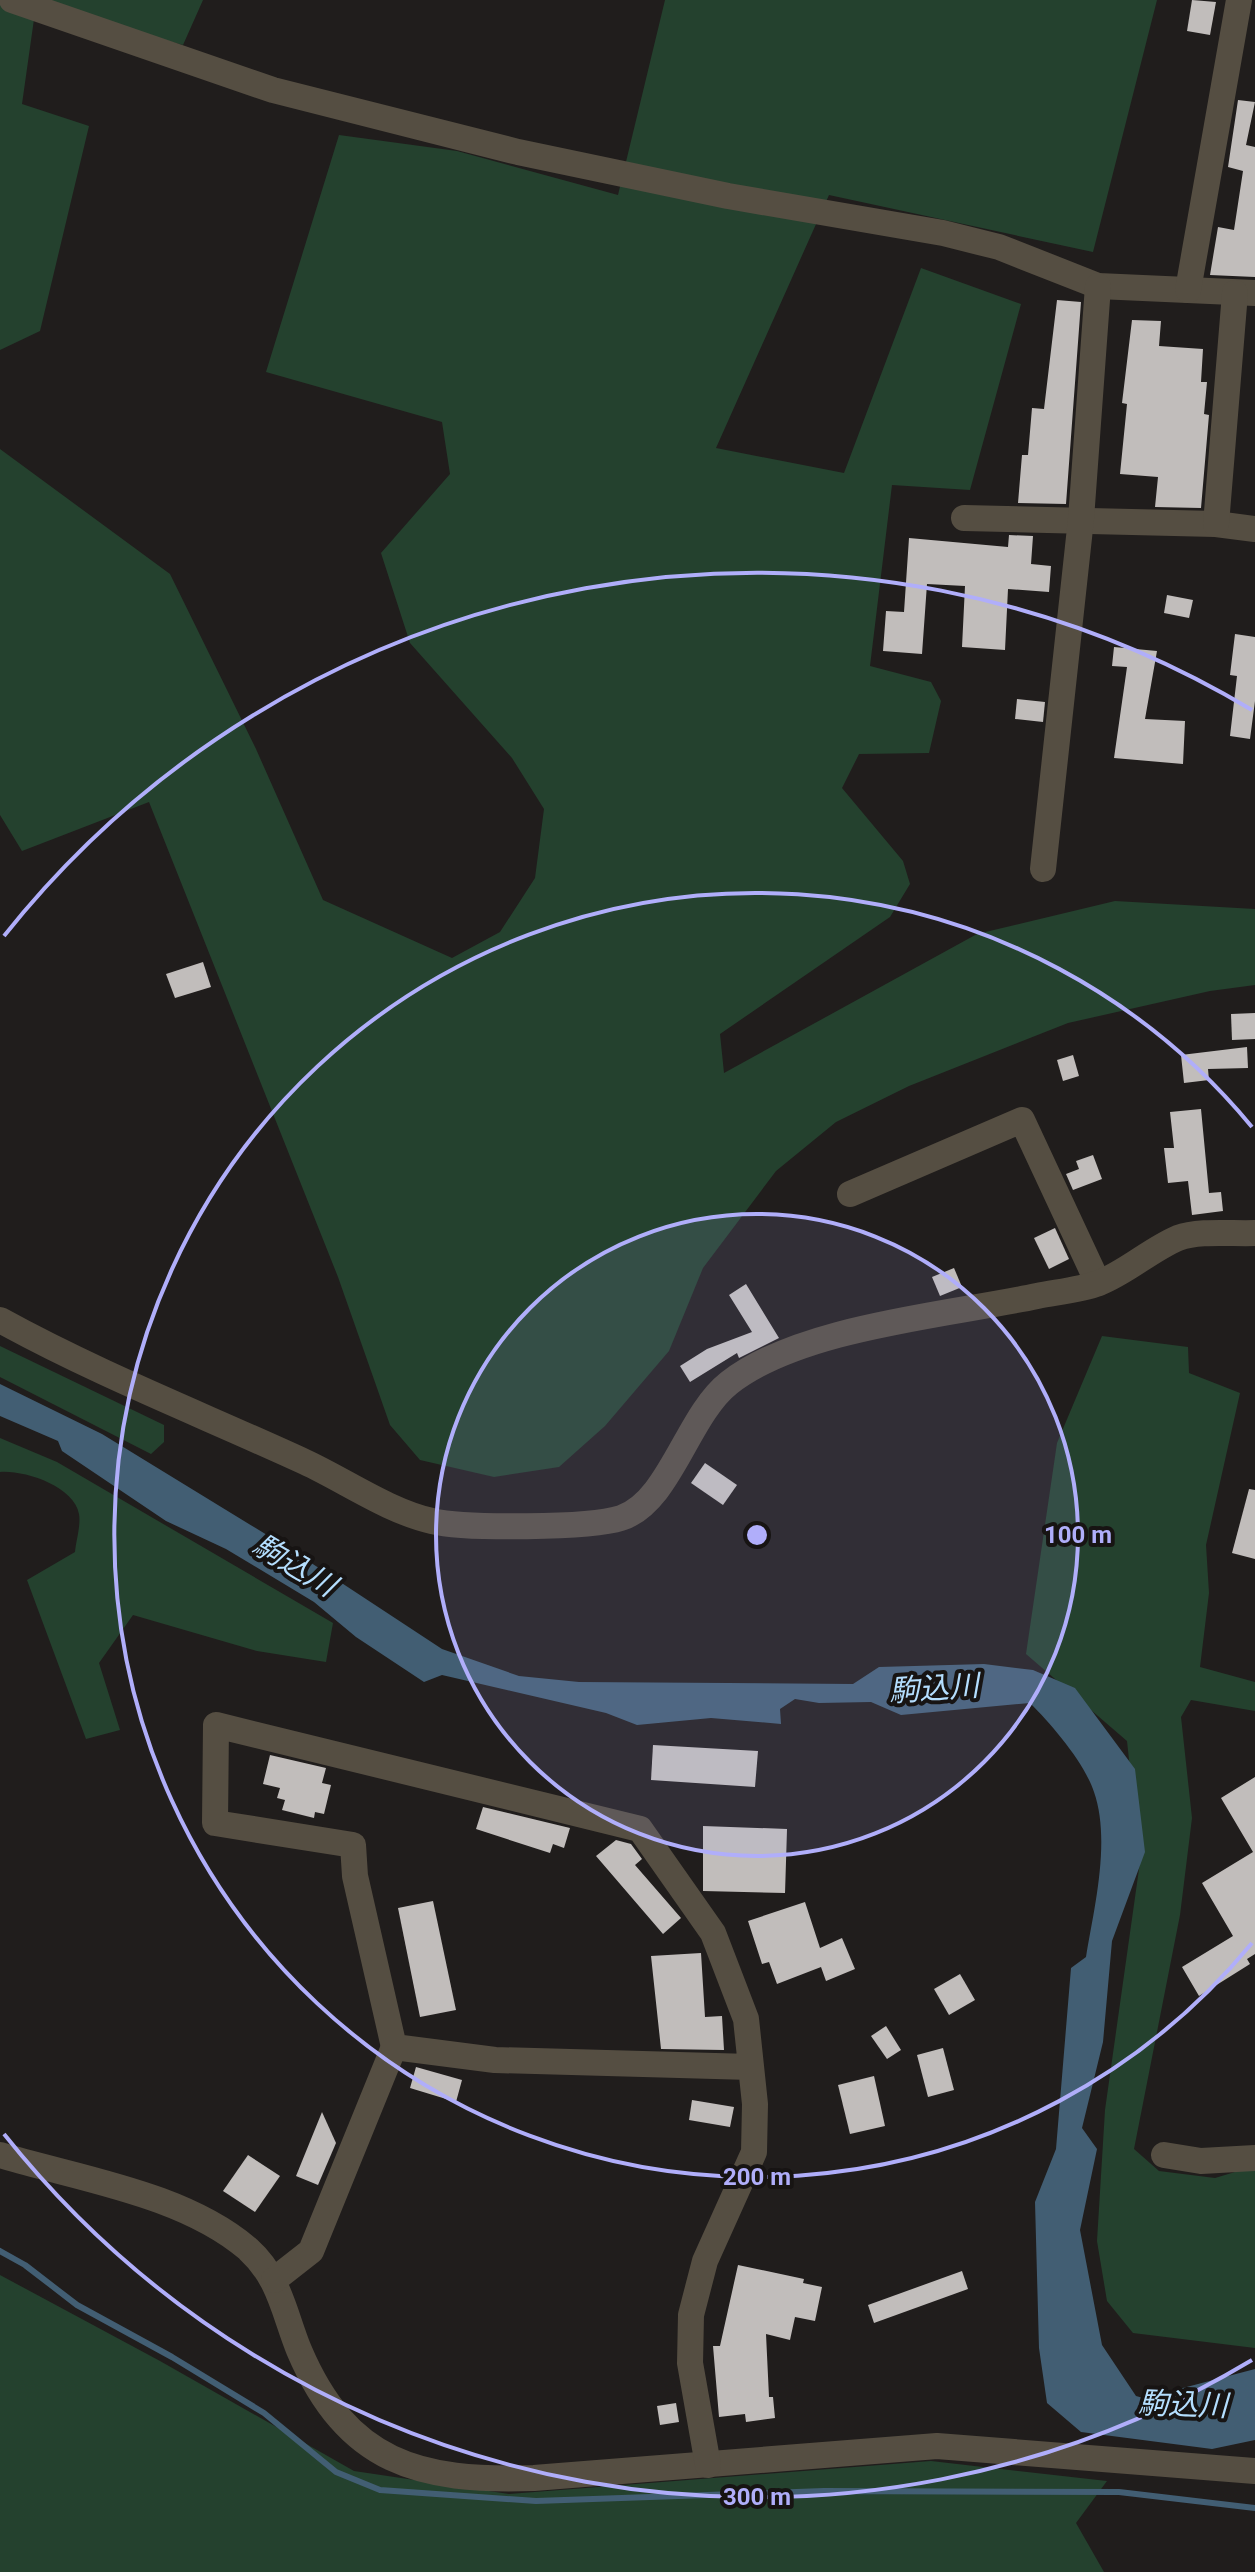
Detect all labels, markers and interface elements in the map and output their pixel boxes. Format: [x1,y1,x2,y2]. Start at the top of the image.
centre of rings [743,1521,771,1549]
text: 100 m [1044,1521,1112,1549]
water label: 駒込川 [247,1527,345,1605]
water label: 駒込川 [888,1667,983,1709]
text: 200 m [723,2163,791,2191]
water label: 駒込川 [1137,2385,1232,2423]
text: 300 m [723,2483,791,2511]

